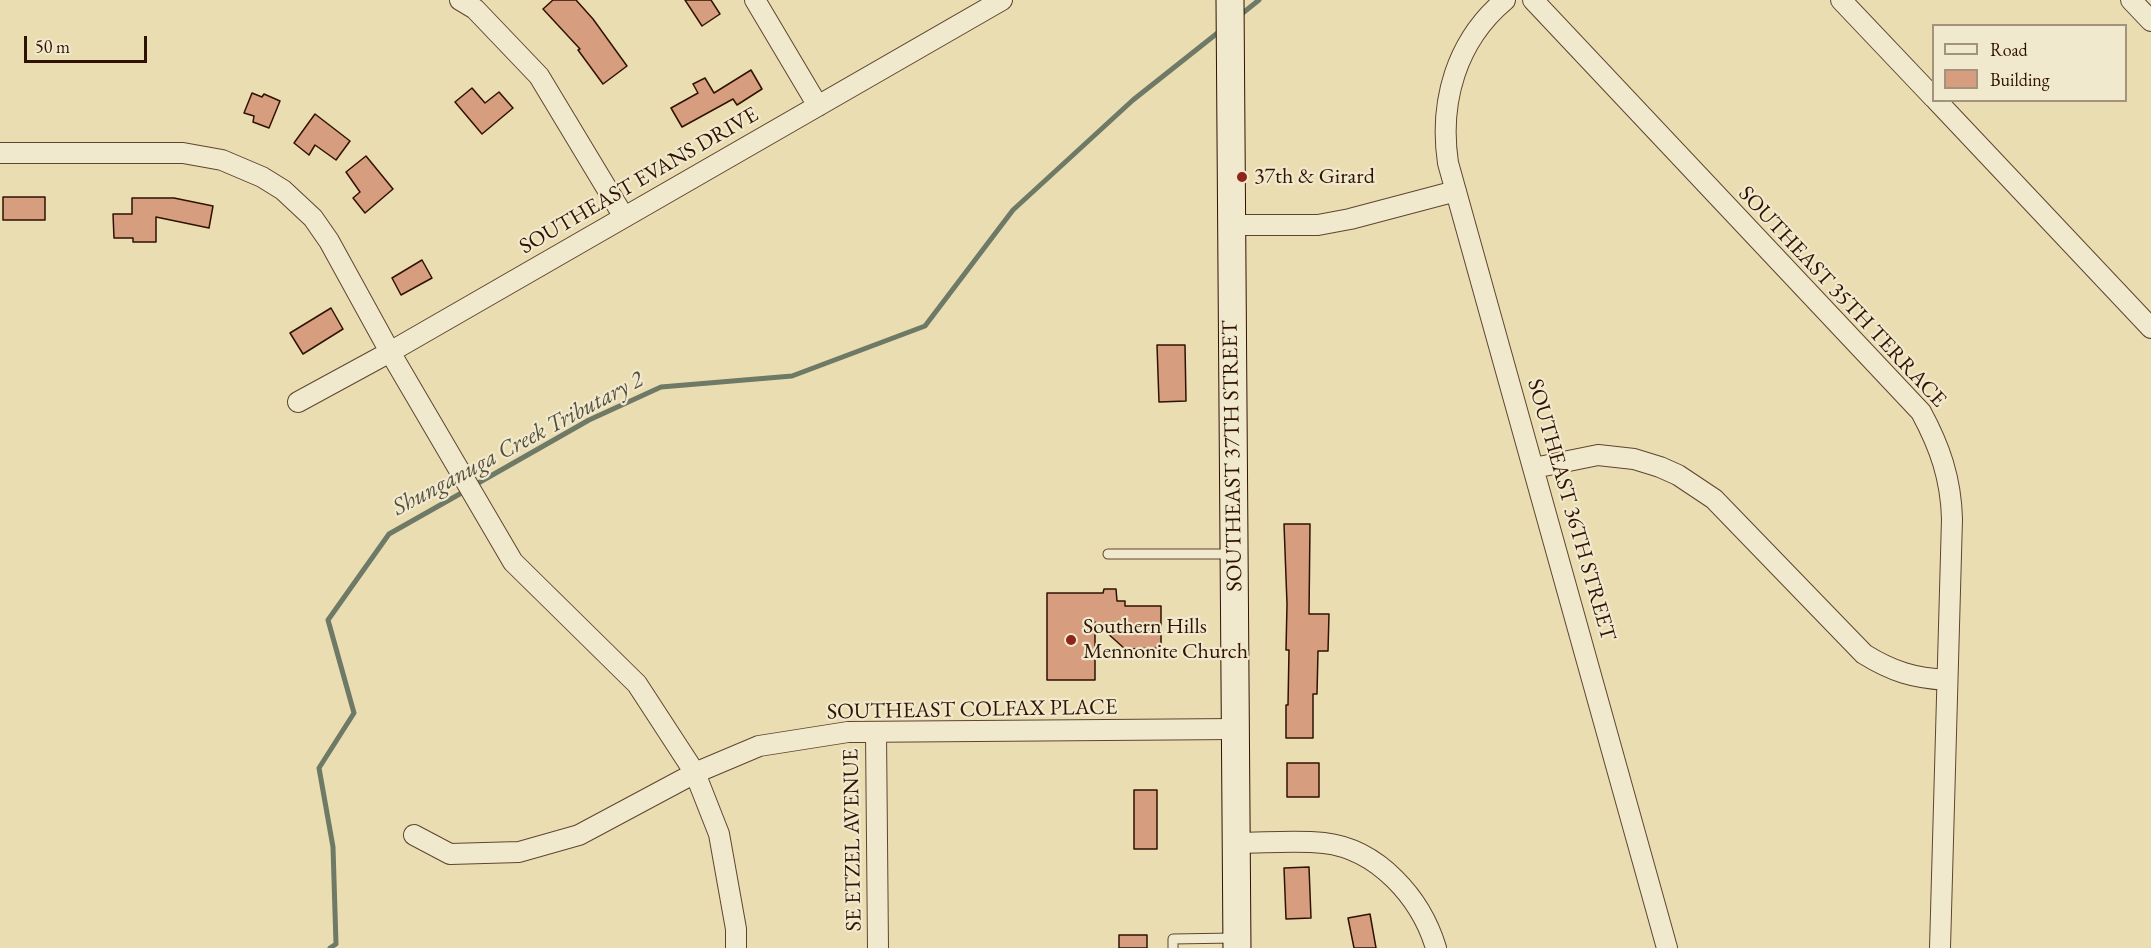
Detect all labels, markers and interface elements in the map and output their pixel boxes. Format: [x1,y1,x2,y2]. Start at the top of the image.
scale bar [27,24,150,62]
legend [1932,24,2127,102]
text: 50 m [35,35,70,58]
text: Road [1990,38,2028,61]
text: Building [1990,68,2050,91]
street label: SOUTHEAST EVANS DRIVE [515,102,763,260]
place label: 37th & Girard [1254,164,1375,190]
marker: 37th & Girard [1235,170,1249,184]
street label: SOUTHEAST 35TH TERRACE [1732,181,1952,413]
street label: SOUTHEAST 37TH STREET [1217,320,1249,592]
water label: Shunganuga Creek Tributary 2 [388,366,648,522]
street label: SOUTHEAST 36TH STREET [1521,376,1621,644]
place label: Southern Hills Mennonite Church [1083,614,1248,666]
marker: Southern Hills Mennonite Church [1064,633,1078,647]
street label: SOUTHEAST COLFAX PLACE [827,694,1117,726]
street label: SE ETZEL AVENUE [838,749,868,931]

